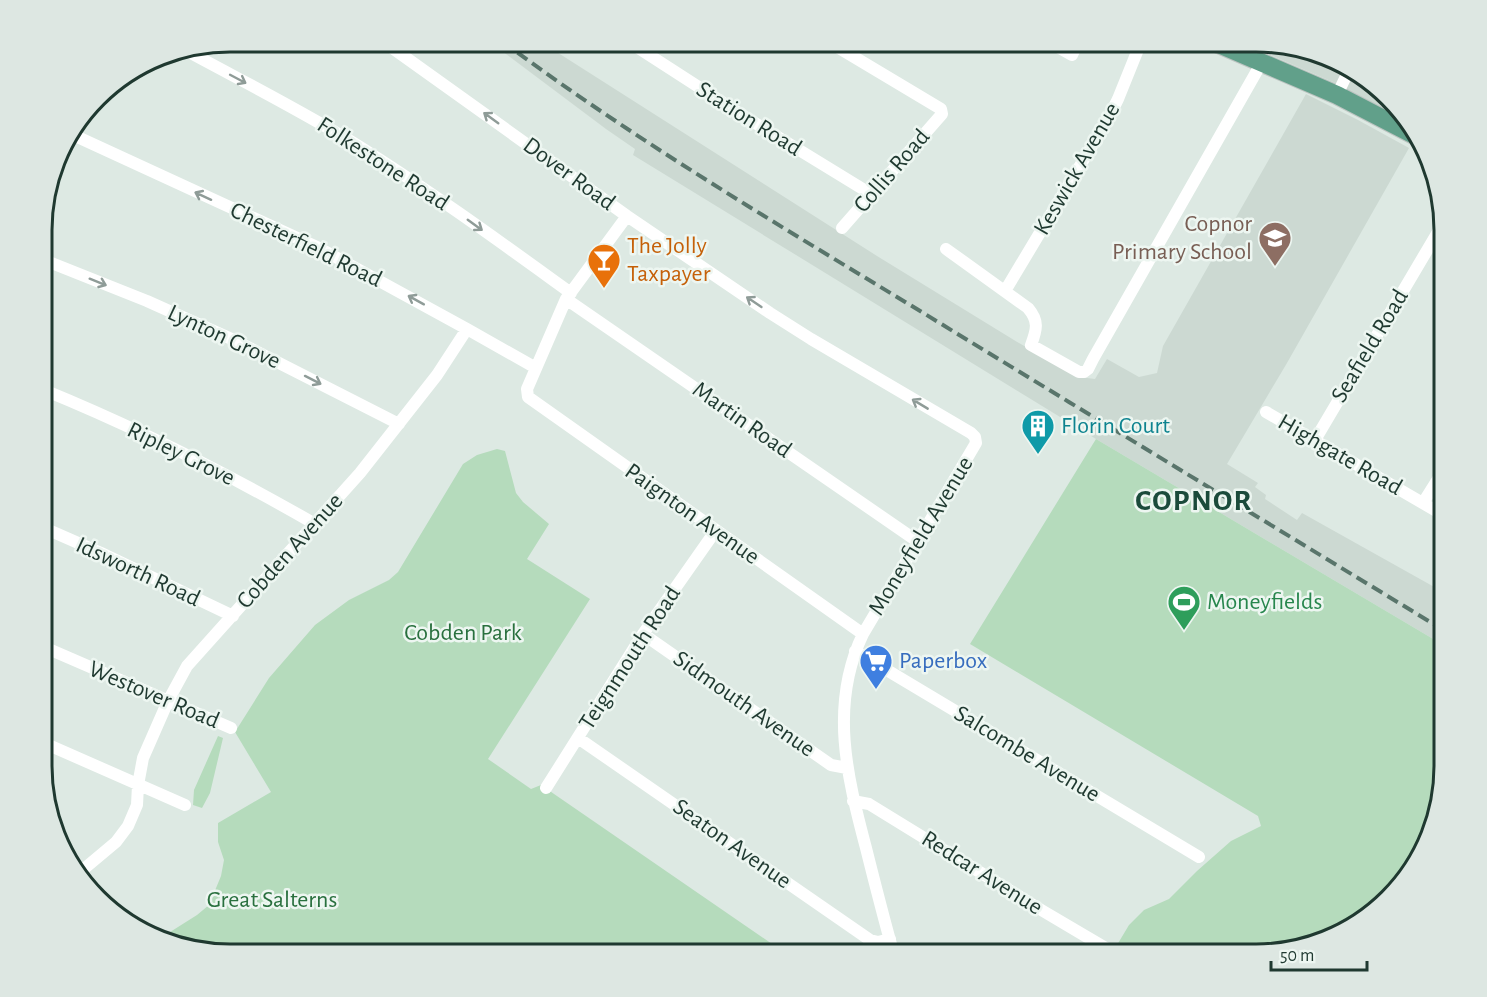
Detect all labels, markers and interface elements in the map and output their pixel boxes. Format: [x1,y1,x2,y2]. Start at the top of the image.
one-way arrow [229,73,246,85]
street label: Station Road [692,77,806,161]
street label: Keswick Avenue [1029,99,1125,239]
one-way arrow [483,112,499,124]
street label: Folkestone Road [313,113,453,215]
street label: Collis Road [849,125,935,217]
street label: Dover Road [519,133,619,215]
one-way arrow [195,189,213,201]
street label: Chesterfield Road [226,198,386,292]
place label: Copnor Primary School [1112,212,1252,264]
one-way arrow [467,219,483,231]
school or university icon: Copnor Primary School [1257,220,1293,267]
place label: The Jolly Taxpayer [627,234,711,286]
bar icon: The Jolly Taxpayer [586,242,622,289]
one-way arrow [88,277,107,288]
street label: Seafield Road [1327,285,1413,407]
one-way arrow [408,294,425,306]
one-way arrow [746,296,763,308]
street label: Lynton Grove [164,301,284,373]
one-way arrow [304,374,322,386]
street label: Martin Road [688,377,796,463]
one-way arrow [912,397,929,409]
building icon: Florin Court [1020,408,1056,455]
street label: Highgate Road [1274,410,1406,500]
place label: Florin Court [1061,414,1170,438]
street label: Ripley Grove [123,418,239,490]
street label: Moneyfield Avenue [864,453,978,619]
street label: Paignton Avenue [620,459,764,569]
district label: COPNOR [1135,486,1253,516]
street label: Cobden Avenue [232,489,348,613]
street label: Idsworth Road [72,533,204,611]
street label: Teignmouth Road [575,582,685,734]
sports icon: Moneyfields [1166,584,1202,631]
place label: Moneyfields [1207,590,1322,614]
park label: Cobden Park [404,621,522,645]
supermarket icon: Paperbox [858,643,894,690]
street label: Sidmouth Avenue [669,646,819,762]
place label: Paperbox [899,649,988,673]
street label: Westover Road [85,657,223,733]
street label: Salcombe Avenue [950,701,1104,807]
street label: Seaton Avenue [669,795,795,893]
street label: Redcar Avenue [917,826,1047,920]
park label: Great Salterns [207,888,337,912]
scale bar [1271,934,1367,972]
text: 50 m [1280,947,1314,965]

